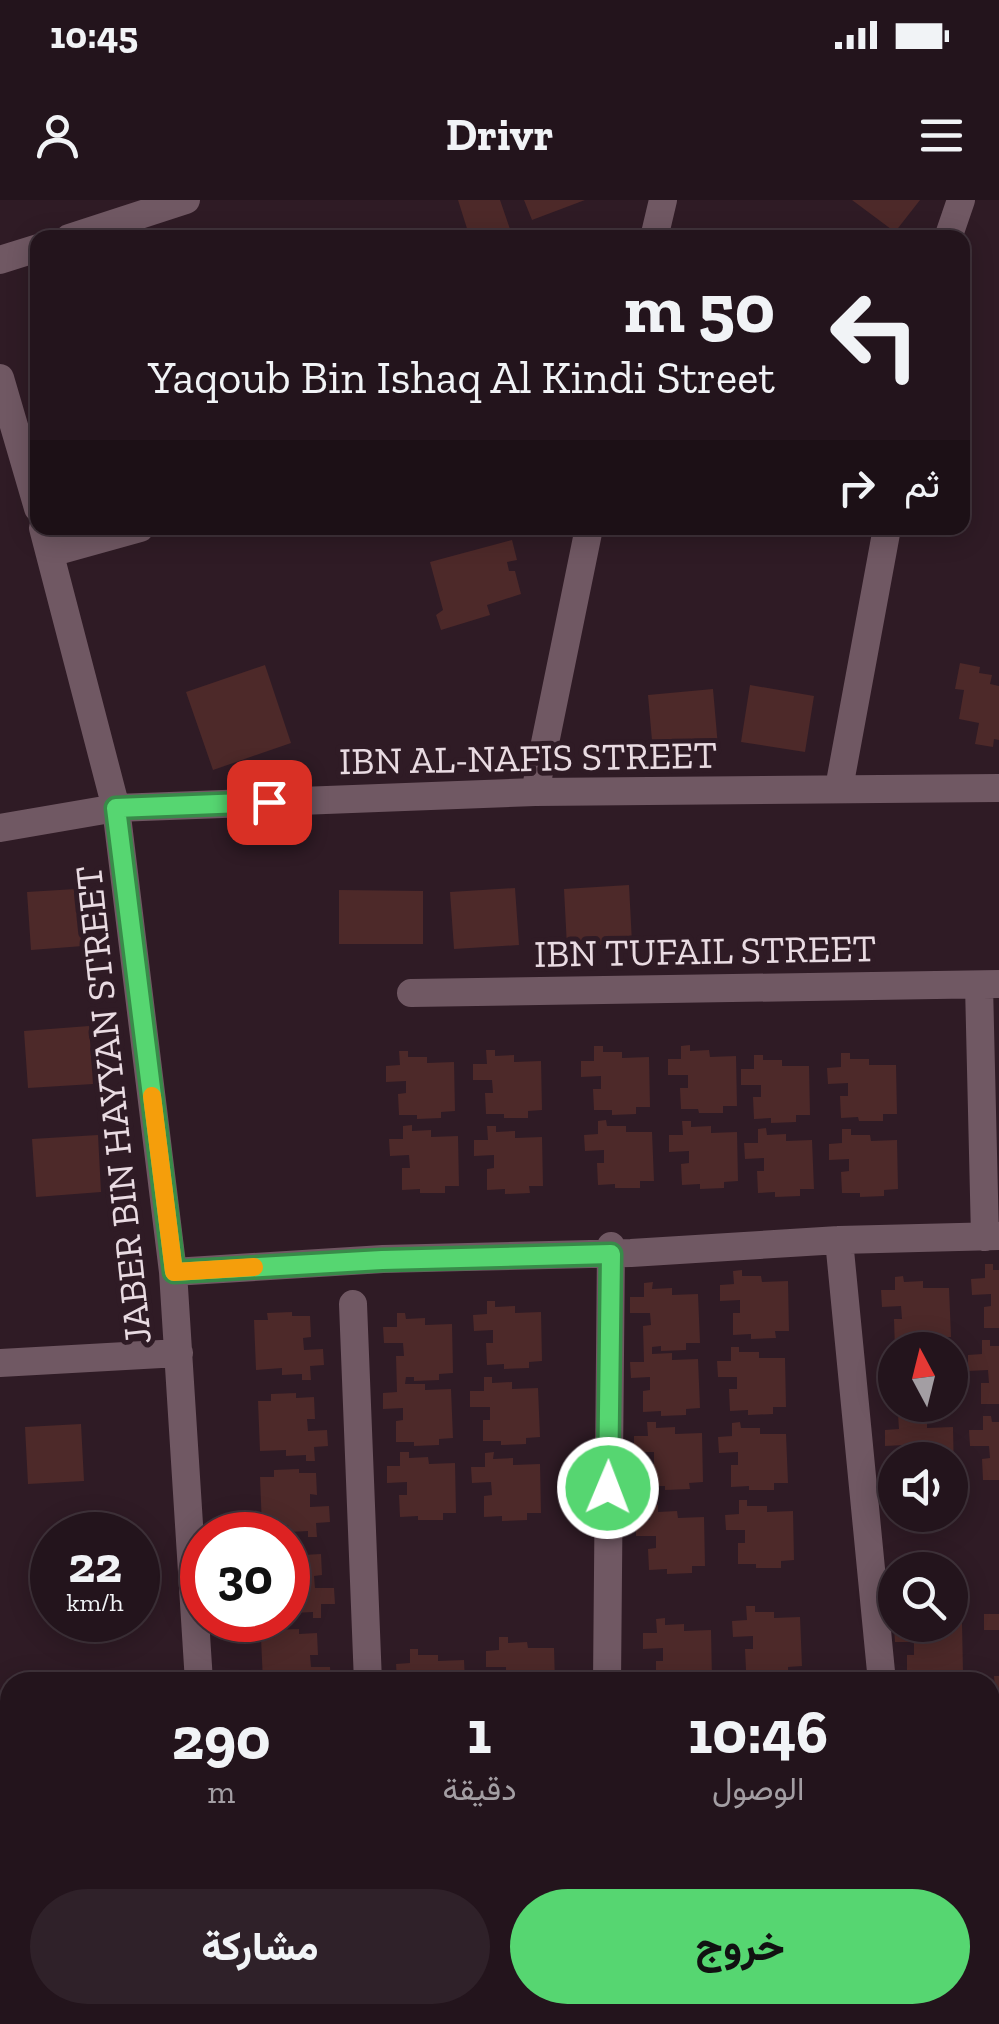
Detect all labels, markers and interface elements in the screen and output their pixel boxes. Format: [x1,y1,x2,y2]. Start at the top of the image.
text: 10:45 [50,12,138,58]
icon: person [30,108,85,163]
text: Drivr [446,108,553,162]
icon: menu [914,108,969,163]
text: 50 m [624,266,775,350]
icon: left [810,270,940,400]
text: Yaqoub Bin Ishaq Al Kindi Street [148,351,775,405]
icon: right [829,460,884,515]
text: ثم [904,461,940,507]
street label: IBN AL-NAFIS STREET [339,732,717,784]
pin [227,760,312,845]
icon: arrive [242,775,297,830]
street label: JABER BIN HAYYAN STREET [65,863,161,1347]
street label: IBN TUFAIL STREET [534,925,876,977]
north arrow [878,1332,968,1422]
map controls [878,1332,968,1642]
position arrow [556,1436,660,1540]
button: sound [878,1442,968,1532]
speed limit sign: 30 [180,1512,310,1642]
text: 22 [68,1535,122,1595]
button: search [878,1552,968,1642]
text: km/h [66,1587,124,1617]
text: 1 [467,1696,492,1768]
text: 10:46 [688,1696,828,1768]
text: 290 [172,1702,271,1774]
text: دقيقة [442,1770,516,1808]
text: الوصول [712,1770,804,1808]
text: m [207,1773,235,1811]
button: مشاركة [30,1889,490,2004]
button: خروج [510,1889,970,2004]

